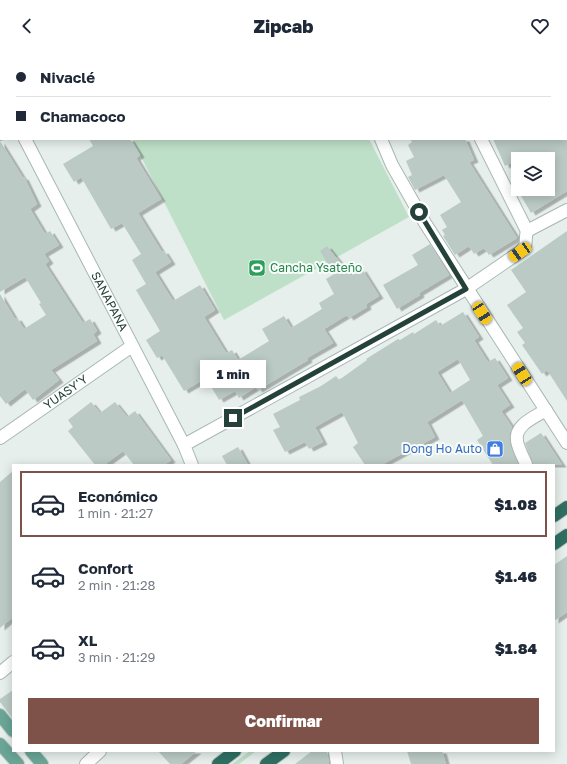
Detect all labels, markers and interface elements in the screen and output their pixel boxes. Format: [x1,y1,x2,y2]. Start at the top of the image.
icon: back [16,15,38,37]
text: Zipcab [254,15,313,37]
icon: heart [529,15,551,37]
text: Nivaclé [40,68,95,86]
text: Chamacoco [40,107,126,125]
map controls [511,152,555,196]
button: layers [511,152,555,196]
route start [410,203,428,221]
car [507,240,533,264]
sports icon: Cancha Ysateño [247,258,267,278]
place label: Cancha Ysateño [270,260,362,275]
street label: SANAPANA [88,269,131,333]
car [470,300,494,326]
callout: 1 min [200,360,266,388]
car [510,361,534,387]
text: 1 min [216,366,250,382]
street label: YUASY'Y [40,371,90,412]
route end [224,409,242,427]
shop icon: Dong Ho Auto [485,439,505,459]
place label: Dong Ho Auto [402,441,482,456]
icon: car [30,486,66,522]
text: Económico [78,487,158,505]
text: $1.08 [494,495,537,513]
text: 1 min · 21:27 [78,505,153,521]
icon: car [30,558,66,594]
text: Confort [78,559,133,577]
text: $1.46 [495,567,537,585]
text: 2 min · 21:28 [78,577,155,593]
icon: car [30,630,66,666]
text: XL [78,631,97,649]
text: $1.84 [495,639,537,657]
text: 3 min · 21:29 [78,649,155,665]
button: Confirmar [28,698,539,744]

